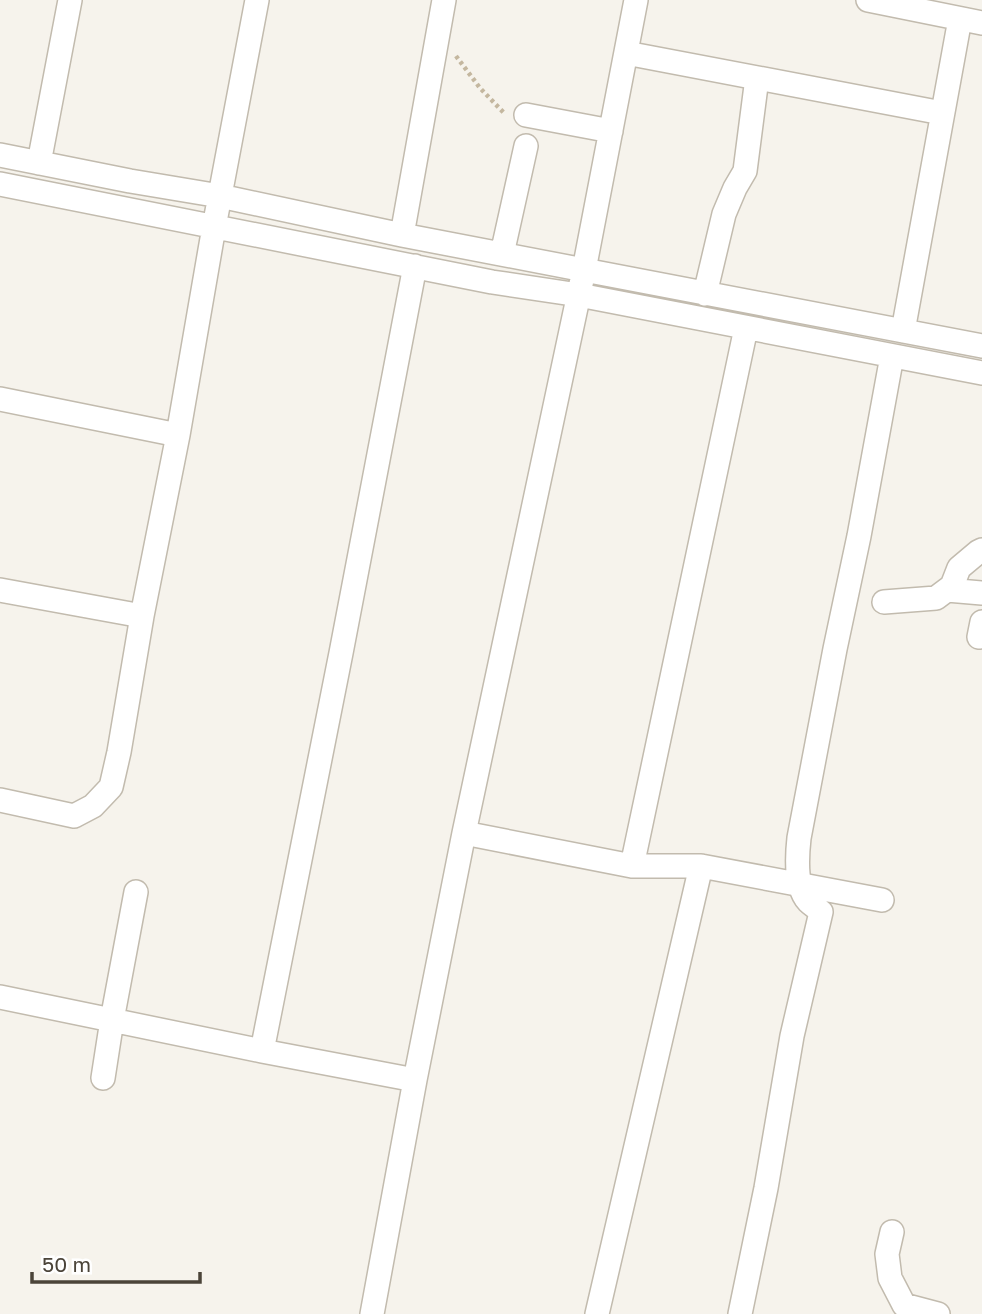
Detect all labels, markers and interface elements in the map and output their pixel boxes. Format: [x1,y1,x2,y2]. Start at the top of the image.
scale bar [32,1240,200,1284]
text: 50 m [42,1251,91,1277]

